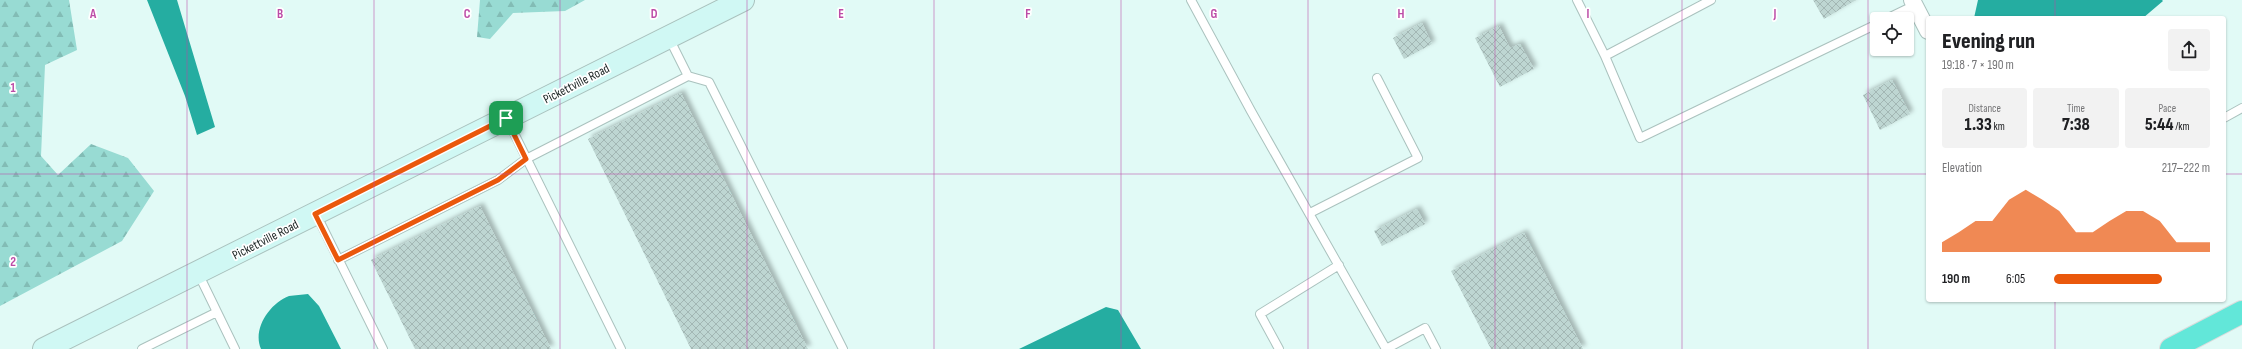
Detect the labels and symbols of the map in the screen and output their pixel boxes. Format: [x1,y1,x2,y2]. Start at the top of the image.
text: A [89,6,97,22]
text: B [277,6,283,22]
text: C [464,6,471,22]
text: D [651,6,658,22]
text: E [838,6,844,22]
text: F [1025,6,1031,22]
text: G [1211,6,1218,22]
text: H [1398,6,1405,22]
text: I [1587,6,1590,22]
text: J [1773,6,1777,22]
street label: Pickettville Road [541,60,612,107]
text: 1 [10,80,16,96]
pin [489,101,523,135]
street label: Pickettville Road [230,216,301,263]
text: 2 [10,254,16,270]

